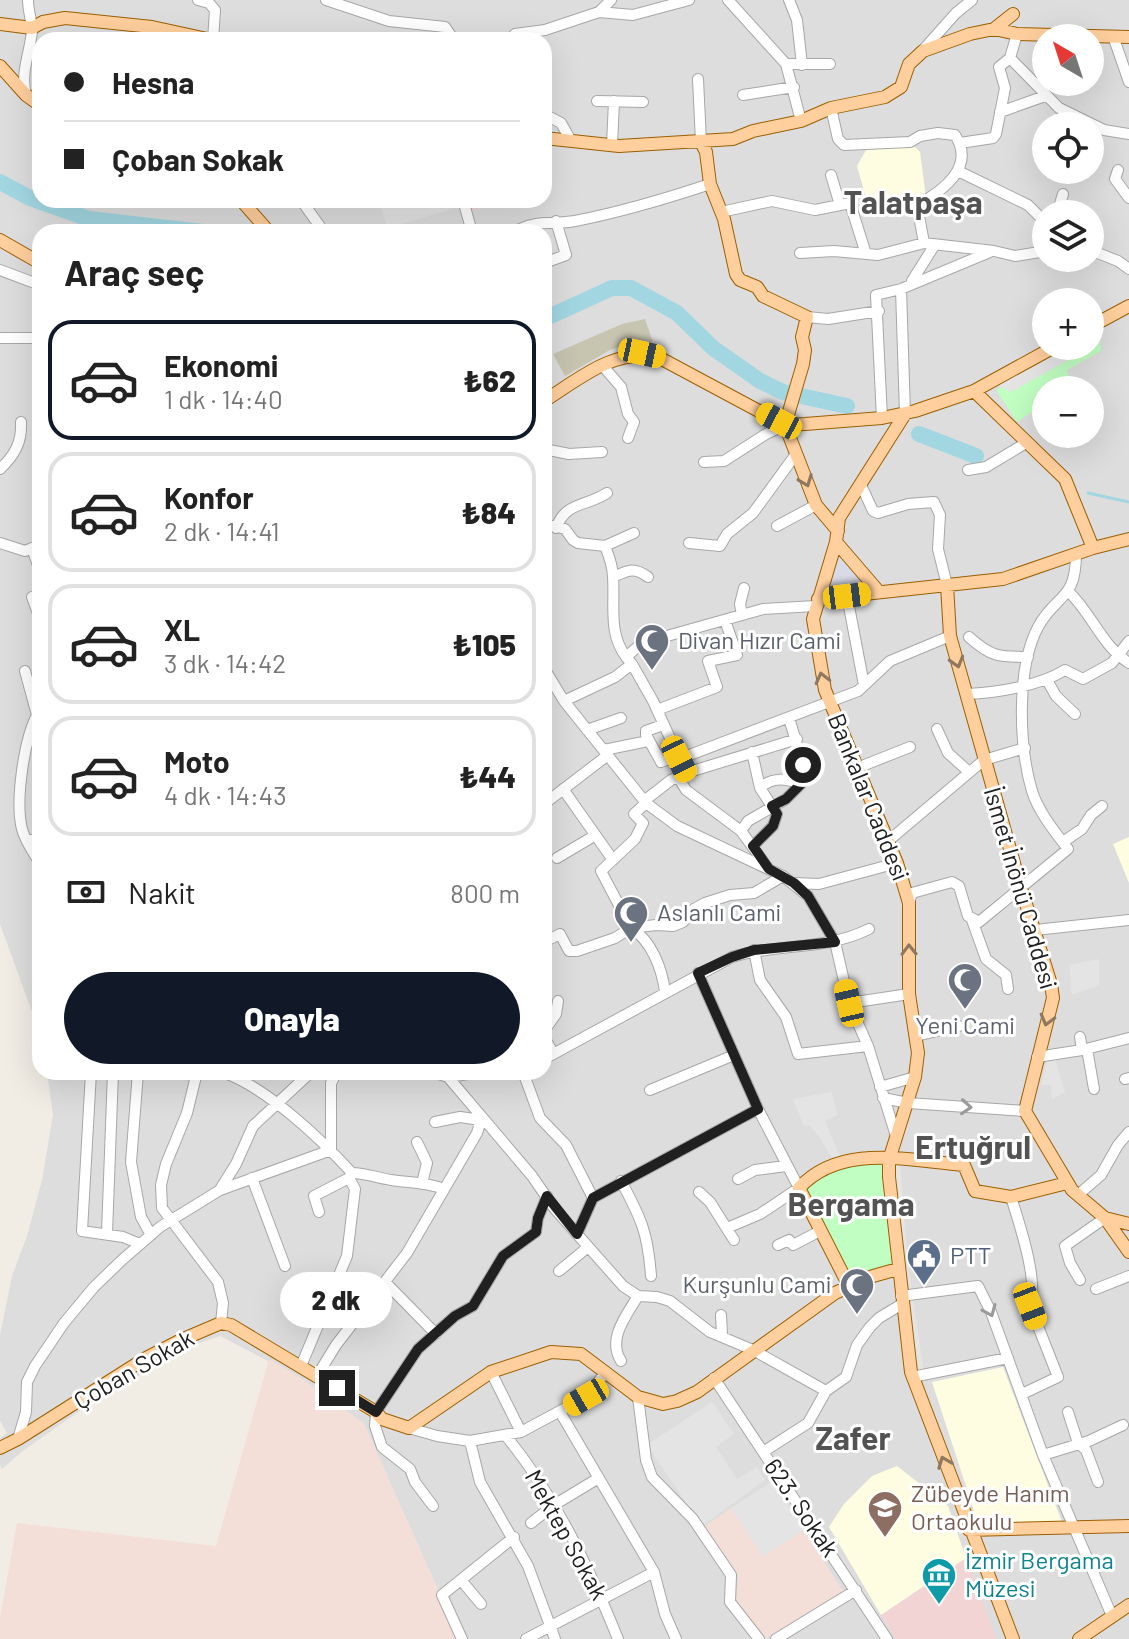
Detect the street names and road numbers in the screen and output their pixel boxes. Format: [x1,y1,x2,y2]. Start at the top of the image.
street label: Bankalar Caddesi [823,709,916,884]
street label: İsmet İnönü Caddesi [979,784,1064,992]
street label: Çoban Sokak [68,1323,198,1415]
street label: 623. Sokak [759,1453,846,1562]
street label: Mektep Sokak [520,1464,615,1604]

